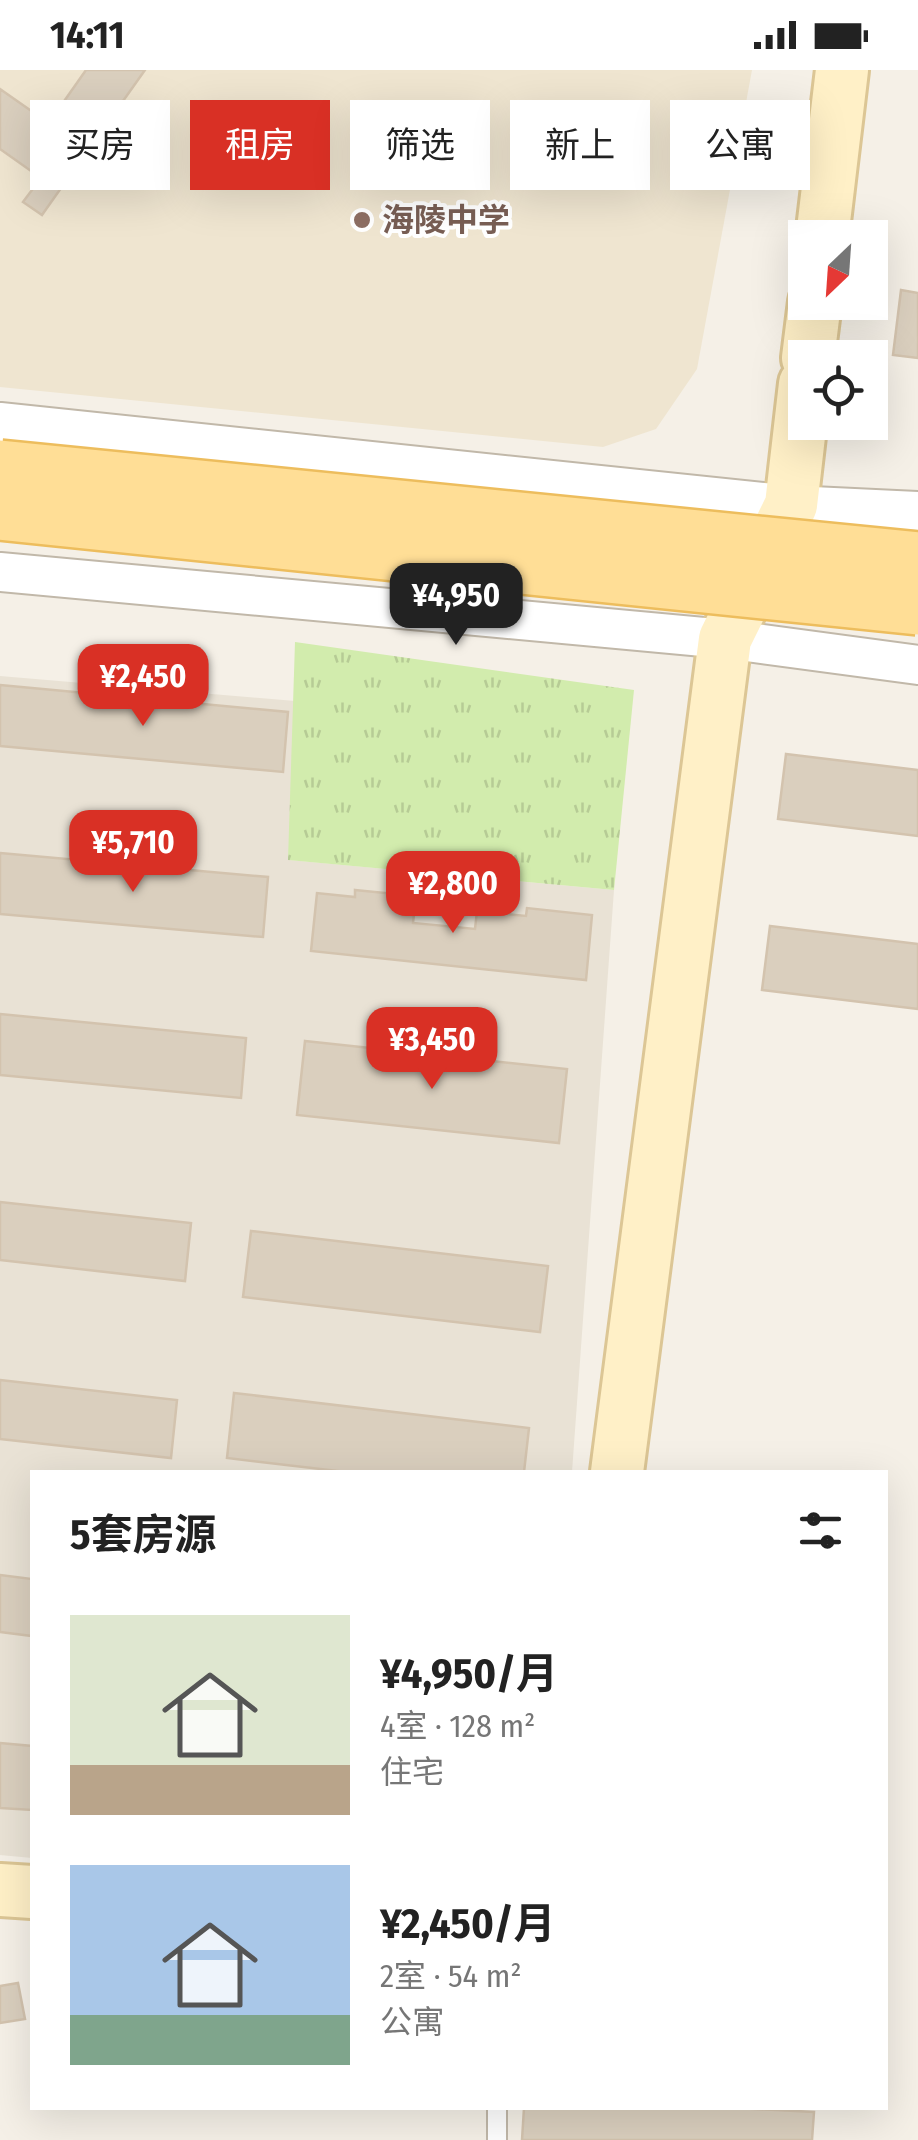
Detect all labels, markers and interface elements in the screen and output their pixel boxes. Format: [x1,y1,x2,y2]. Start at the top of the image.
text: 14:11 [50,12,124,58]
chip: 买房 [30,100,170,190]
chip: 租房 [190,100,330,190]
chip: 筛选 [350,100,490,190]
chip: 新上 [510,100,650,190]
chip: 公寓 [670,100,810,190]
place label: 海陵中学 [382,201,510,239]
marker: 海陵中学 [351,209,373,231]
north arrow [788,220,888,320]
map controls [788,220,888,440]
button: locate [788,340,888,440]
pin: ¥4,950 [375,563,537,648]
text: ¥4,950 [412,576,500,614]
pin: ¥2,450 [62,644,224,729]
text: ¥2,450 [100,657,186,695]
pin: ¥5,710 [52,810,214,895]
text: ¥5,710 [91,823,175,861]
pin: ¥2,800 [372,851,534,936]
text: ¥2,800 [408,864,498,902]
pin: ¥3,450 [351,1007,513,1092]
text: ¥3,450 [388,1020,476,1058]
icon: filters [793,1503,848,1558]
text: 5套房源 [70,1510,217,1560]
text: ¥4,950/月 [380,1649,558,1699]
icon: home [150,1655,270,1775]
text: 4室 · 128 m² [380,1707,535,1745]
text: 住宅 [380,1753,444,1791]
text: ¥2,450/月 [380,1899,555,1949]
icon: home [150,1905,270,2025]
text: 2室 · 54 m² [380,1957,522,1995]
text: 公寓 [380,2003,444,2041]

